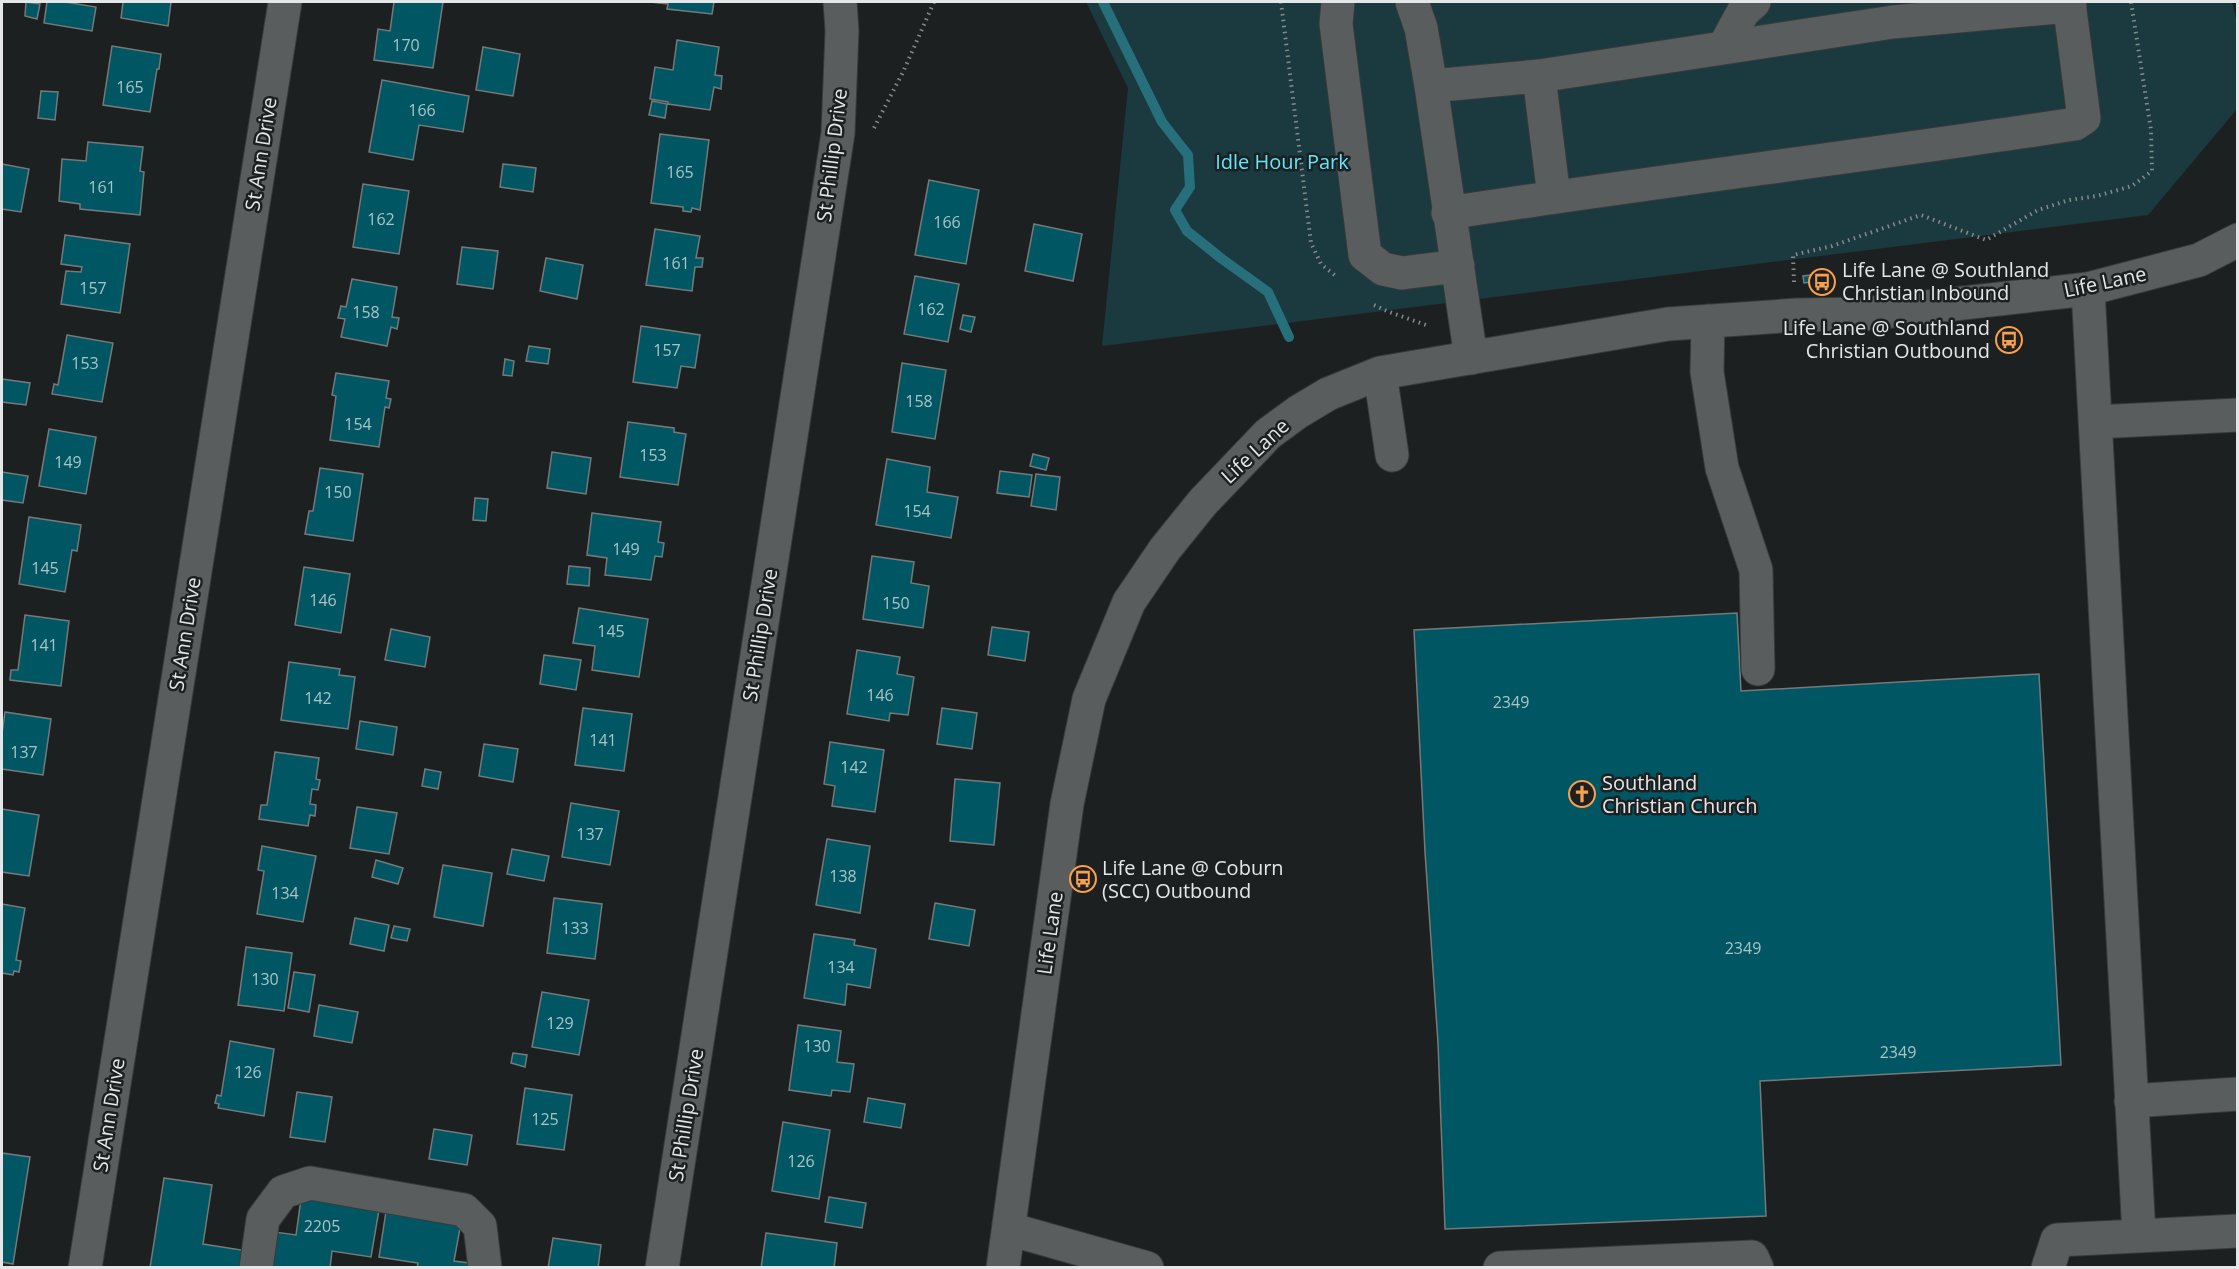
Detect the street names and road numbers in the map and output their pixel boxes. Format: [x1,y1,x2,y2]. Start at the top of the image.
street label: St Phillip Drive [810,87,853,223]
street label: St Ann Drive [238,95,283,213]
street label: Life Lane [2061,260,2149,303]
street label: Life Lane [1215,412,1294,489]
street label: St Phillip Drive [736,567,783,703]
street label: St Ann Drive [162,575,207,693]
street label: Life Lane [1030,890,1069,976]
street label: St Phillip Drive [662,1047,709,1183]
street label: St Ann Drive [86,1056,131,1174]

